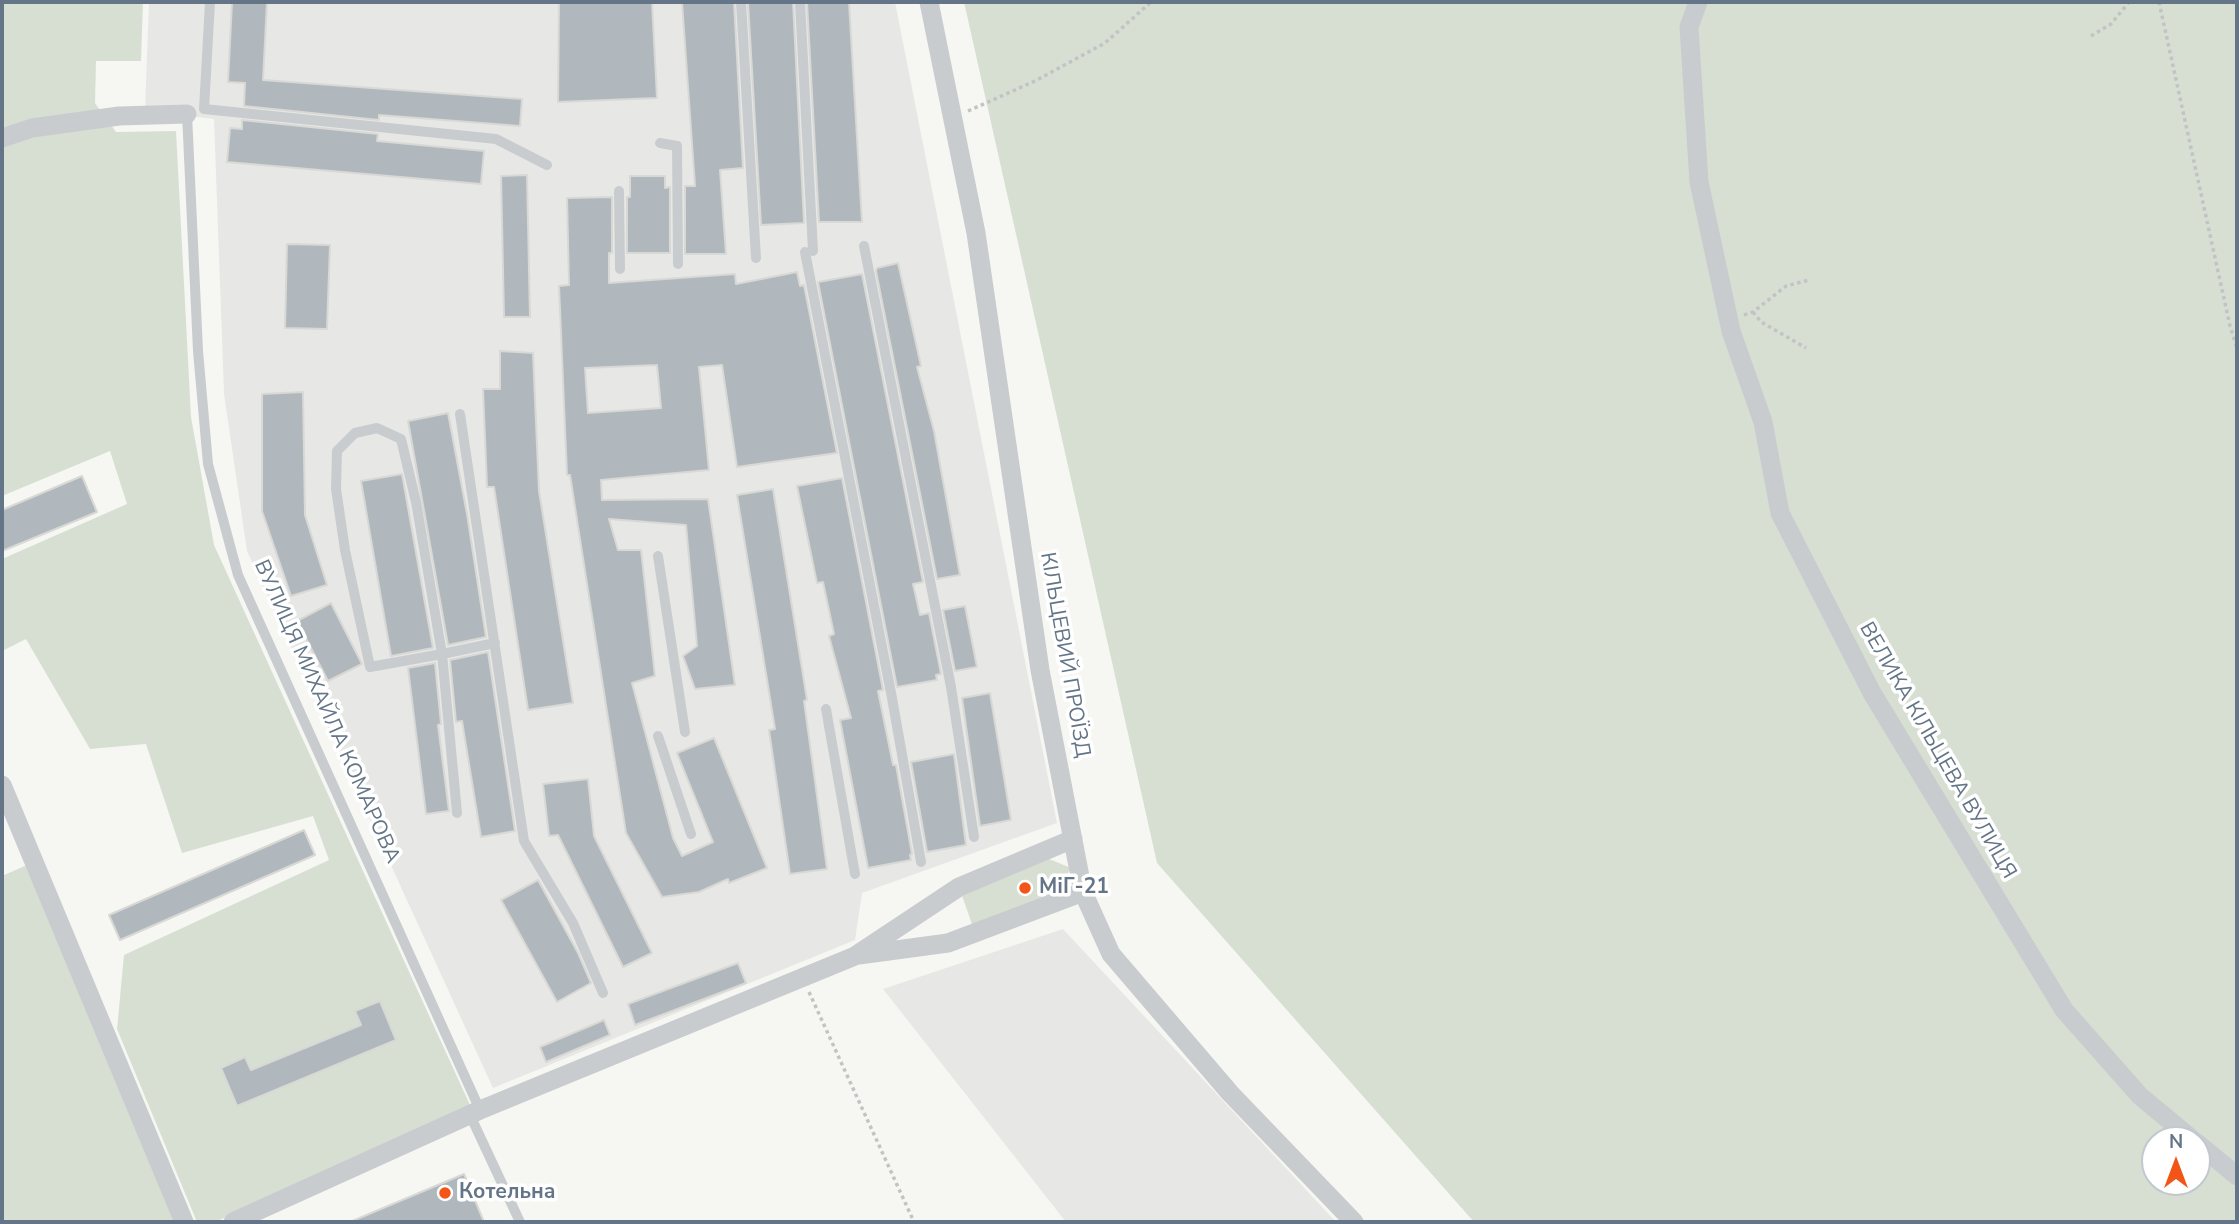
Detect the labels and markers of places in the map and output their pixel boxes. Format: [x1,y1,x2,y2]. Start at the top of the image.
place label: МіГ-21 [1039,875,1109,901]
marker: МіГ-21 [1017,880,1033,896]
place label: Котельна [459,1180,556,1206]
marker: Котельна [437,1185,453,1201]

